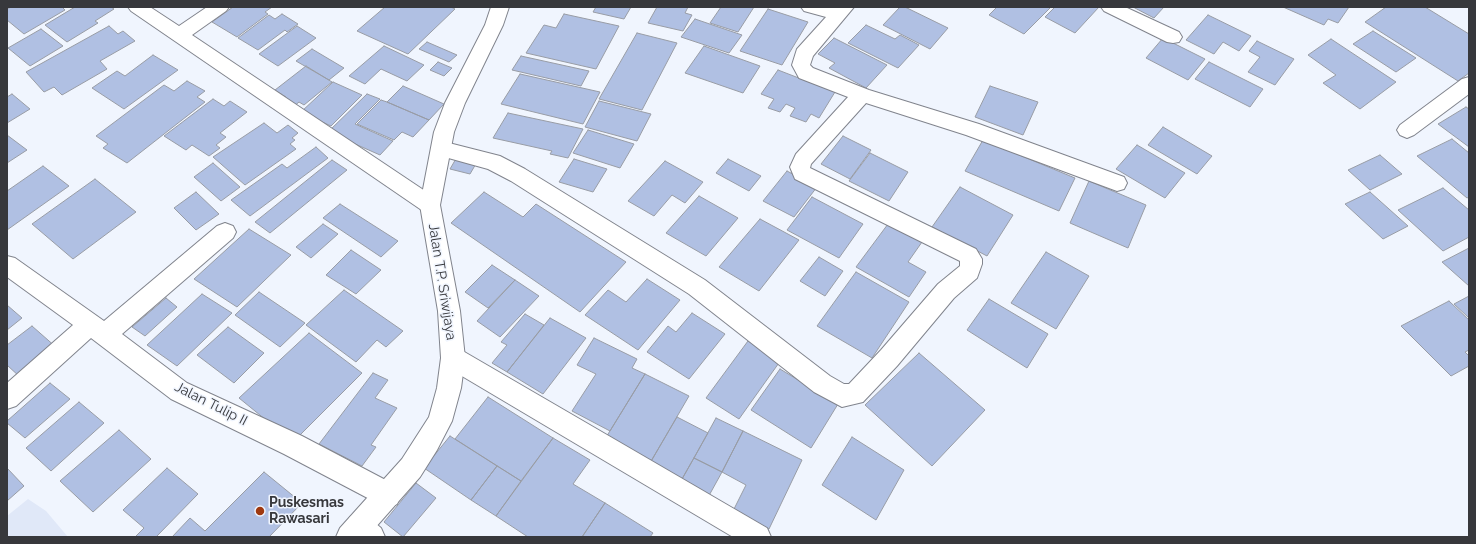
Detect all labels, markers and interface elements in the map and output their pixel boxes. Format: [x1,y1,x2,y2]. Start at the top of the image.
street label: Jalan T.P. Sriwijaya [424,223,460,341]
street label: Jalan Tulip II [172,379,250,429]
place label: Puskesmas Rawasari [269,495,344,528]
marker: Puskesmas Rawasari [254,505,266,517]

